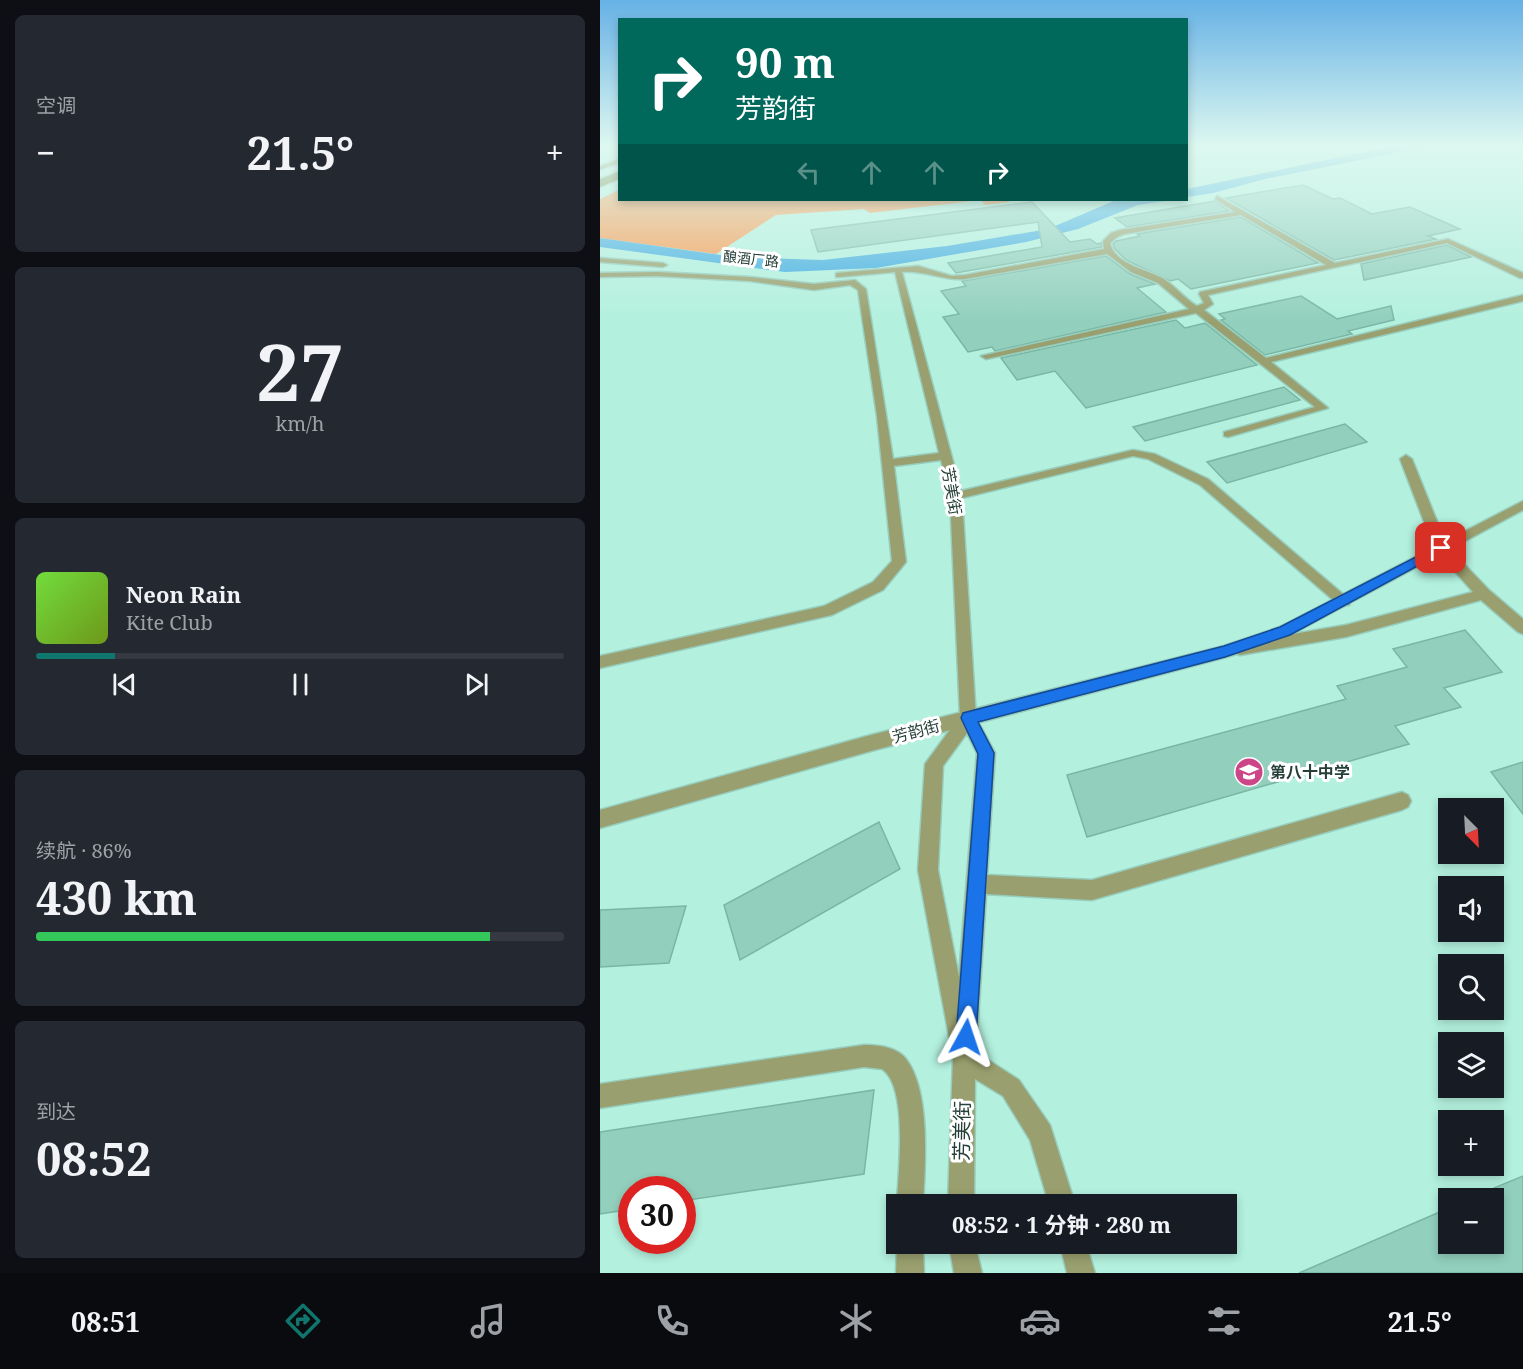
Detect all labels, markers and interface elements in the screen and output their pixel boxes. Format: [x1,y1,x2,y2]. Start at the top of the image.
text: 90 m [735,33,835,90]
icon: right [636,42,714,120]
text: 芳韵街 [735,89,816,126]
text: 空调 [36,92,76,119]
text: 21.5° [247,122,354,183]
text: − [36,130,55,175]
text: + [546,130,564,175]
icon: left [792,156,825,189]
icon: ahead [855,156,888,189]
icon: ahead [918,156,951,189]
icon: right [981,156,1014,189]
street label: 酿酒厂路 [722,246,780,271]
text: 27 [256,318,344,424]
text: km/h [275,410,325,437]
street label: 芳美街 [937,465,967,517]
pin [1415,522,1466,573]
icon: arrive [1424,531,1457,564]
text: Neon Rain [126,579,241,609]
text: Kite Club [126,609,213,636]
icon: previous [108,668,141,701]
icon: pause [284,668,317,701]
icon: next [460,668,493,701]
street label: 芳韵街 [890,714,942,748]
school or university icon: 第八十中学 [1233,756,1265,788]
place label: 第八十中学 [1270,761,1350,783]
north arrow [1438,798,1504,864]
map controls [1438,798,1504,1254]
text: 续航 · 86% [36,837,132,864]
text: 430 km [36,867,197,928]
button: sound [1438,876,1504,942]
button: search [1438,954,1504,1020]
position arrow [934,1005,998,1069]
button: layers [1438,1032,1504,1098]
text: 到达 [36,1098,76,1125]
street label: 芳美街 [947,1101,976,1161]
button: + [1438,1110,1504,1176]
text: 08:52 [36,1128,151,1189]
speed limit sign: 30 [618,1176,696,1254]
button: − [1438,1188,1504,1254]
text: 08:52 · 1 分钟 · 280 m [952,1209,1171,1239]
icon: directions [282,1300,324,1342]
icon: music [467,1300,509,1342]
icon: phone [651,1300,693,1342]
icon: climate [835,1300,877,1342]
icon: car [1019,1300,1061,1342]
icon: filters [1203,1300,1245,1342]
text: 08:51 [71,1303,140,1340]
text: 21.5° [1387,1303,1452,1340]

